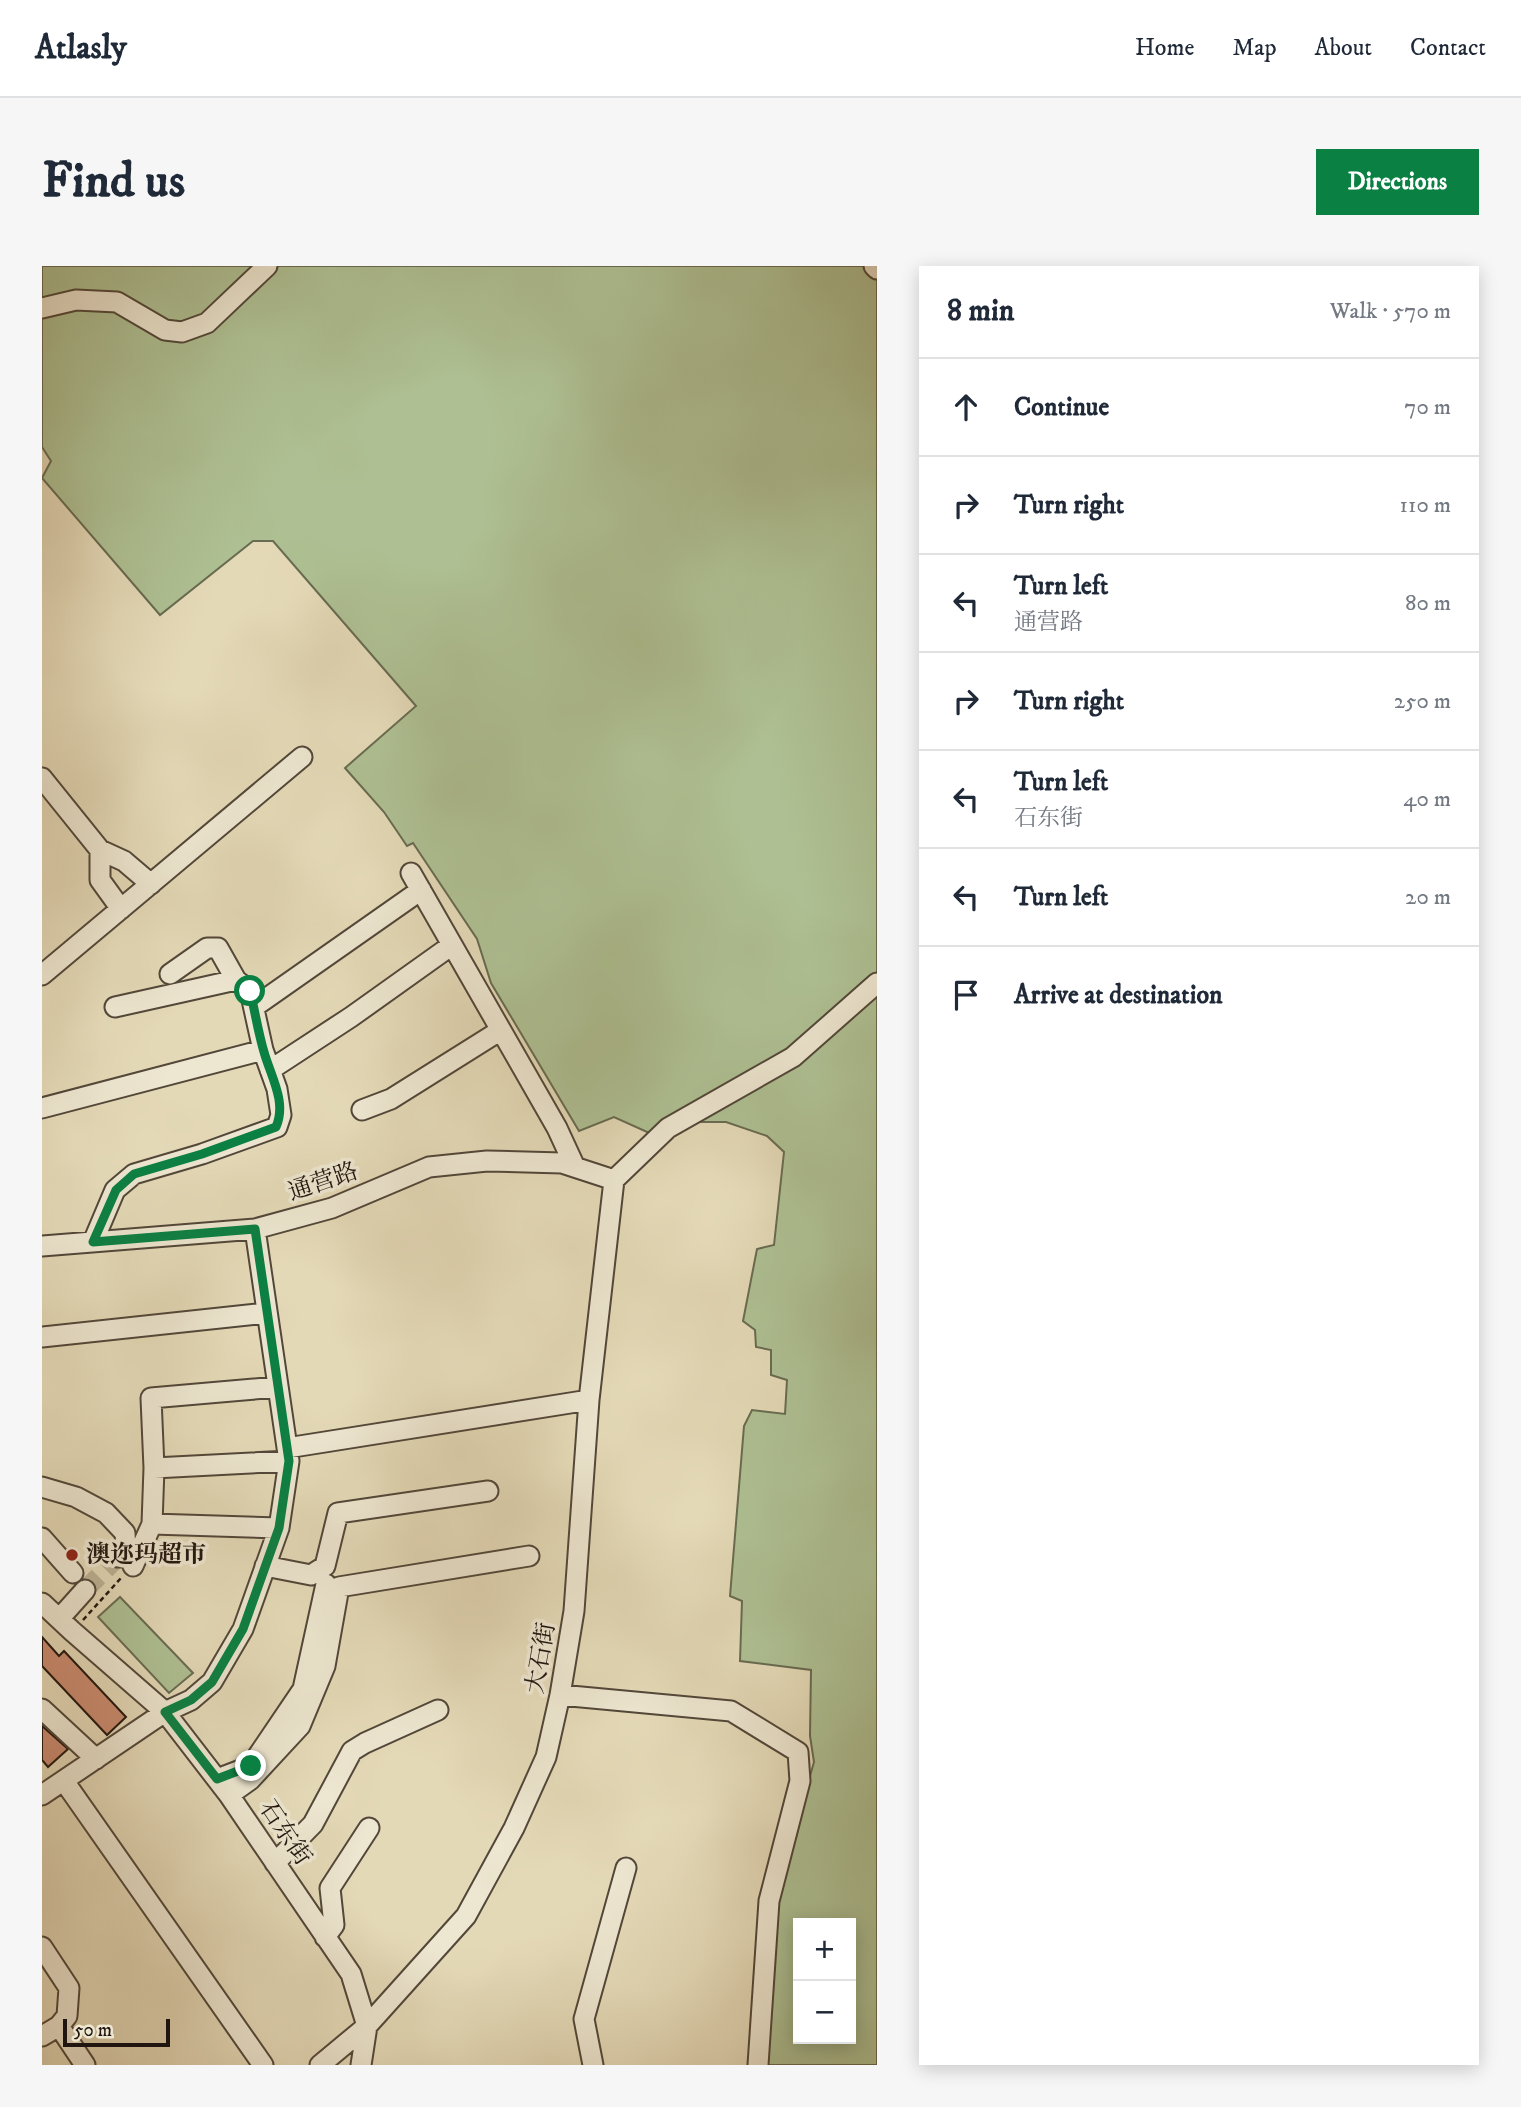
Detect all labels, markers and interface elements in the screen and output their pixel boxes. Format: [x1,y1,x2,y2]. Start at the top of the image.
text: Atlasly [35,28,127,69]
text: Home [1135,33,1194,63]
text: Map [1232,33,1277,63]
text: About [1315,33,1372,63]
text: Contact [1410,33,1486,63]
button: Directions [1316,149,1479,215]
text: Find us [42,151,185,213]
text: 8 min [947,293,1014,330]
text: Walk · 570 m [1330,297,1451,326]
icon: ahead [947,388,985,426]
text: Continue [1014,391,1109,424]
text: 70 m [1404,393,1451,422]
icon: right [947,486,985,524]
text: Turn right [1014,489,1124,522]
text: 110 m [1400,491,1451,520]
text: Turn left [1014,570,1108,603]
icon: left [947,584,985,622]
text: 80 m [1405,589,1451,618]
text: 通营路 [1014,608,1083,637]
icon: right [947,682,985,720]
text: Turn right [1014,685,1124,718]
text: 250 m [1394,687,1451,716]
text: Turn left [1014,766,1108,799]
icon: left [947,780,985,818]
text: 40 m [1403,785,1451,814]
text: 石东街 [1014,804,1083,833]
icon: left [947,878,985,916]
text: Turn left [1014,881,1108,914]
text: 20 m [1405,883,1451,912]
route start [234,975,265,1006]
icon: arrive [947,976,985,1014]
text: Arrive at destination [1014,979,1223,1012]
street label: 通营路 [284,1156,362,1208]
place label: 澳迩玛超市 [86,1540,206,1570]
marker: 澳迩玛超市 [64,1547,80,1563]
street label: 大石街 [520,1620,562,1696]
route end [235,1750,266,1781]
street label: 石东街 [252,1795,318,1871]
map controls [793,1918,856,2044]
button: + [793,1918,856,1981]
button: − [793,1981,856,2044]
scale bar [63,2016,170,2048]
text: 50 m [74,2019,112,2042]

